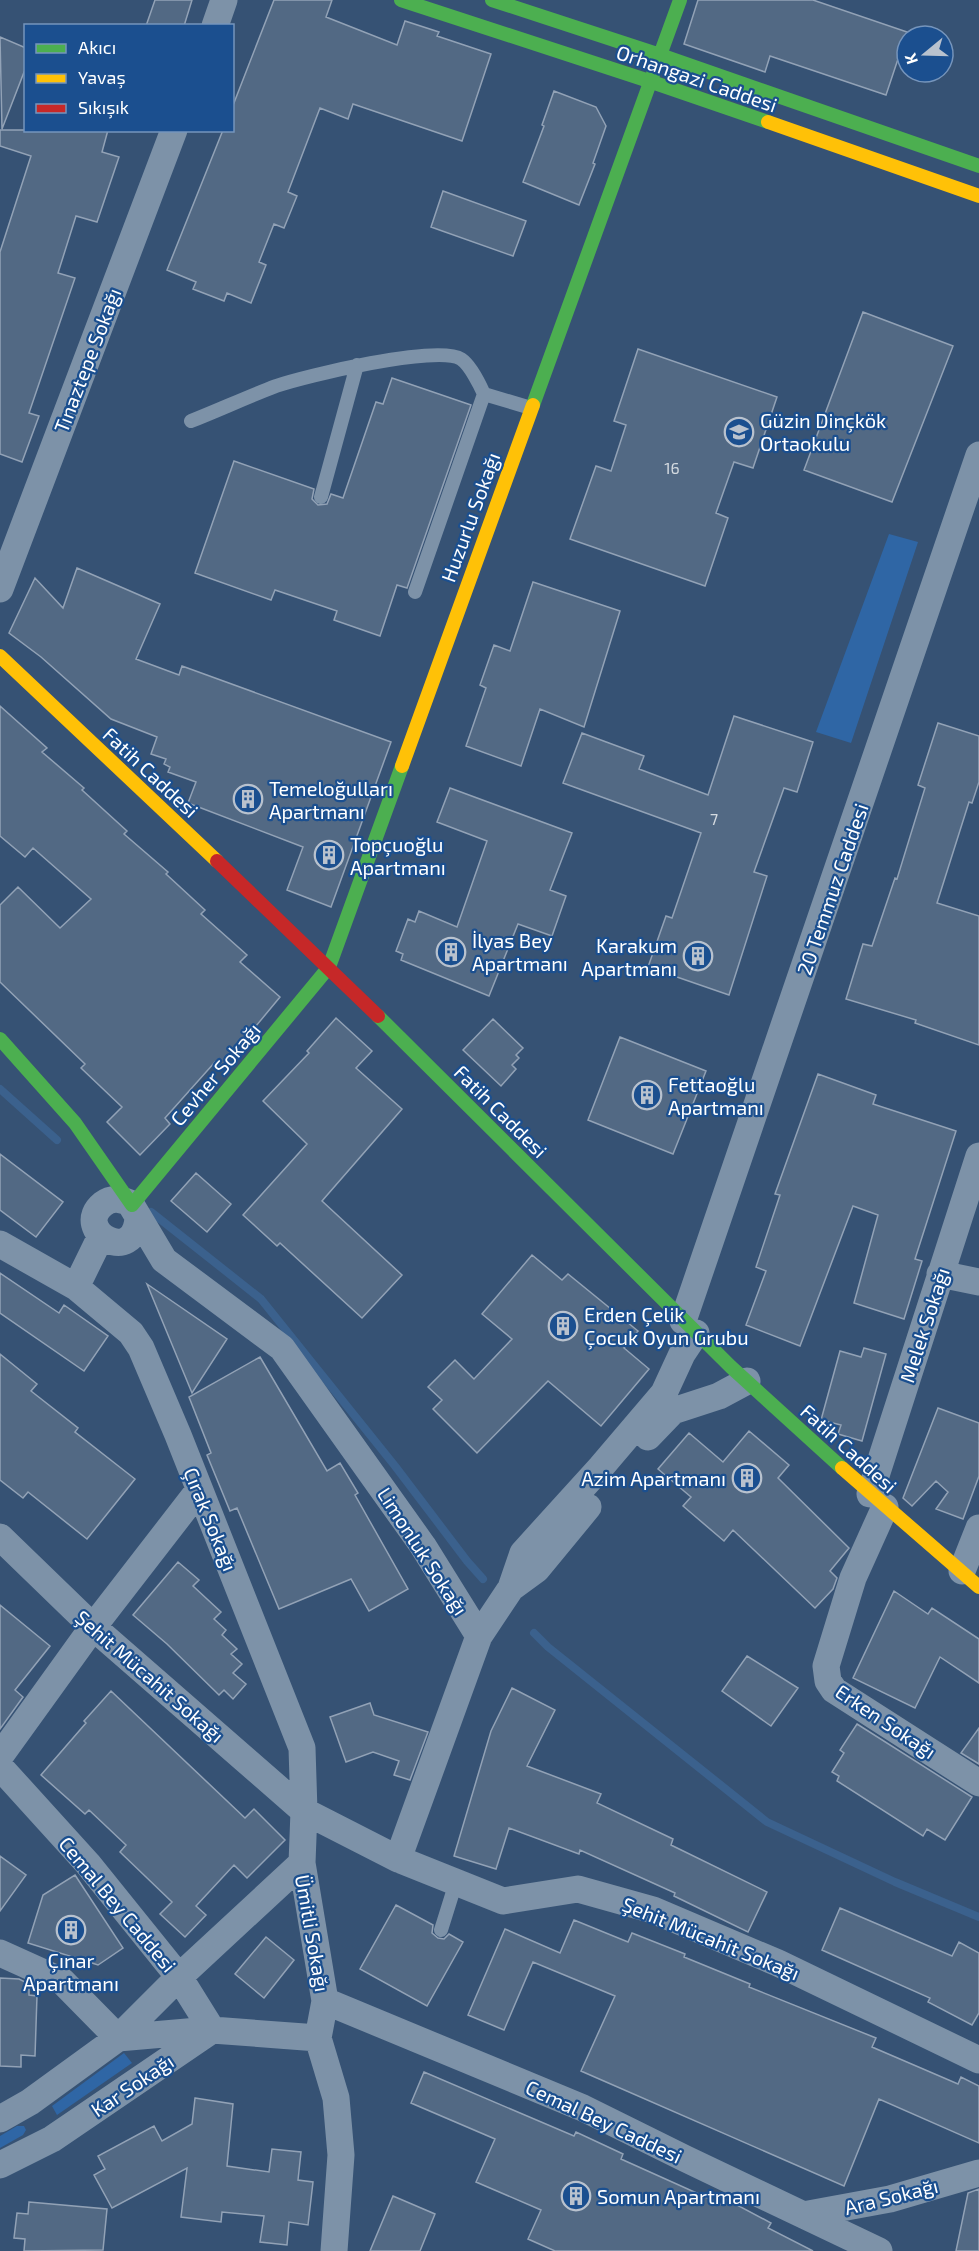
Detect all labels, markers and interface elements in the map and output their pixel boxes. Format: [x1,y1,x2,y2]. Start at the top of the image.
legend [24,24,234,132]
north arrow [895,24,955,84]
text: Akıcı [78,36,116,58]
street label: Orhangazi Caddesi [613,39,781,117]
text: K [899,50,921,67]
text: Yavaş [78,66,126,89]
text: Sıkışık [78,96,129,119]
street label: Tınaztepe Sokağı [48,284,126,436]
place label: Güzin Dinçkök Ortaokulu [760,408,886,455]
school or university icon: Güzin Dinçkök Ortaokulu [723,416,755,448]
street label: Huzurlu Sokağı [435,449,505,585]
house number: 16 [664,458,680,477]
street label: Fatih Caddesi [99,722,203,822]
place label: Temeloğulları Apartmanı [269,776,393,823]
building icon: Temeloğulları Apartmanı [232,783,264,815]
street label: 20 Temmuz Caddesi [791,800,873,978]
house number: 7 [710,809,718,828]
place label: Topçuoğlu Apartmanı [350,832,446,879]
building icon: Topçuoğlu Apartmanı [313,839,345,871]
place label: İlyas Bey Apartmanı [472,928,568,975]
place label: Karakum Apartmanı [581,933,677,980]
building icon: İlyas Bey Apartmanı [435,936,467,968]
building icon: Karakum Apartmanı [682,940,714,972]
street label: Cevher Sokağı [165,1018,265,1130]
street label: Fatih Caddesi [450,1060,552,1162]
place label: Fettaoğlu Apartmanı [668,1072,764,1119]
building icon: Fettaoğlu Apartmanı [631,1079,663,1111]
street label: Melek Sokağı [894,1265,954,1385]
place label: Erden Çelik Çocuk Oyun Grubu [584,1302,749,1350]
building icon: Erden Çelik Çocuk Oyun Grubu [547,1310,579,1342]
street label: Fatih Caddesi [796,1399,902,1497]
building icon: Azim Apartmanı [731,1462,763,1494]
street label: Çırak Sokağı [178,1464,243,1575]
place label: Azim Apartmanı [581,1466,726,1490]
street label: Limonluk Sokağı [373,1483,473,1619]
street label: Şehit Mücahit Sokağı [70,1605,229,1748]
street label: Erken Sokağı [831,1679,941,1763]
street label: Cemal Bey Caddesi [54,1831,182,1977]
street label: Ümitli Sokağı [291,1872,335,1994]
street label: Şehit Mücahit Sokağı [619,1891,803,1985]
building icon: Çınar Apartmanı [55,1914,87,1946]
place label: Çınar Apartmanı [23,1948,119,1995]
street label: Kar Sokağı [86,2049,178,2121]
street label: Cemal Bey Caddesi [522,2074,686,2168]
street label: Ara Sokağı [842,2173,940,2219]
building icon: Somun Apartmanı [560,2180,592,2212]
place label: Somun Apartmanı [597,2184,760,2208]

